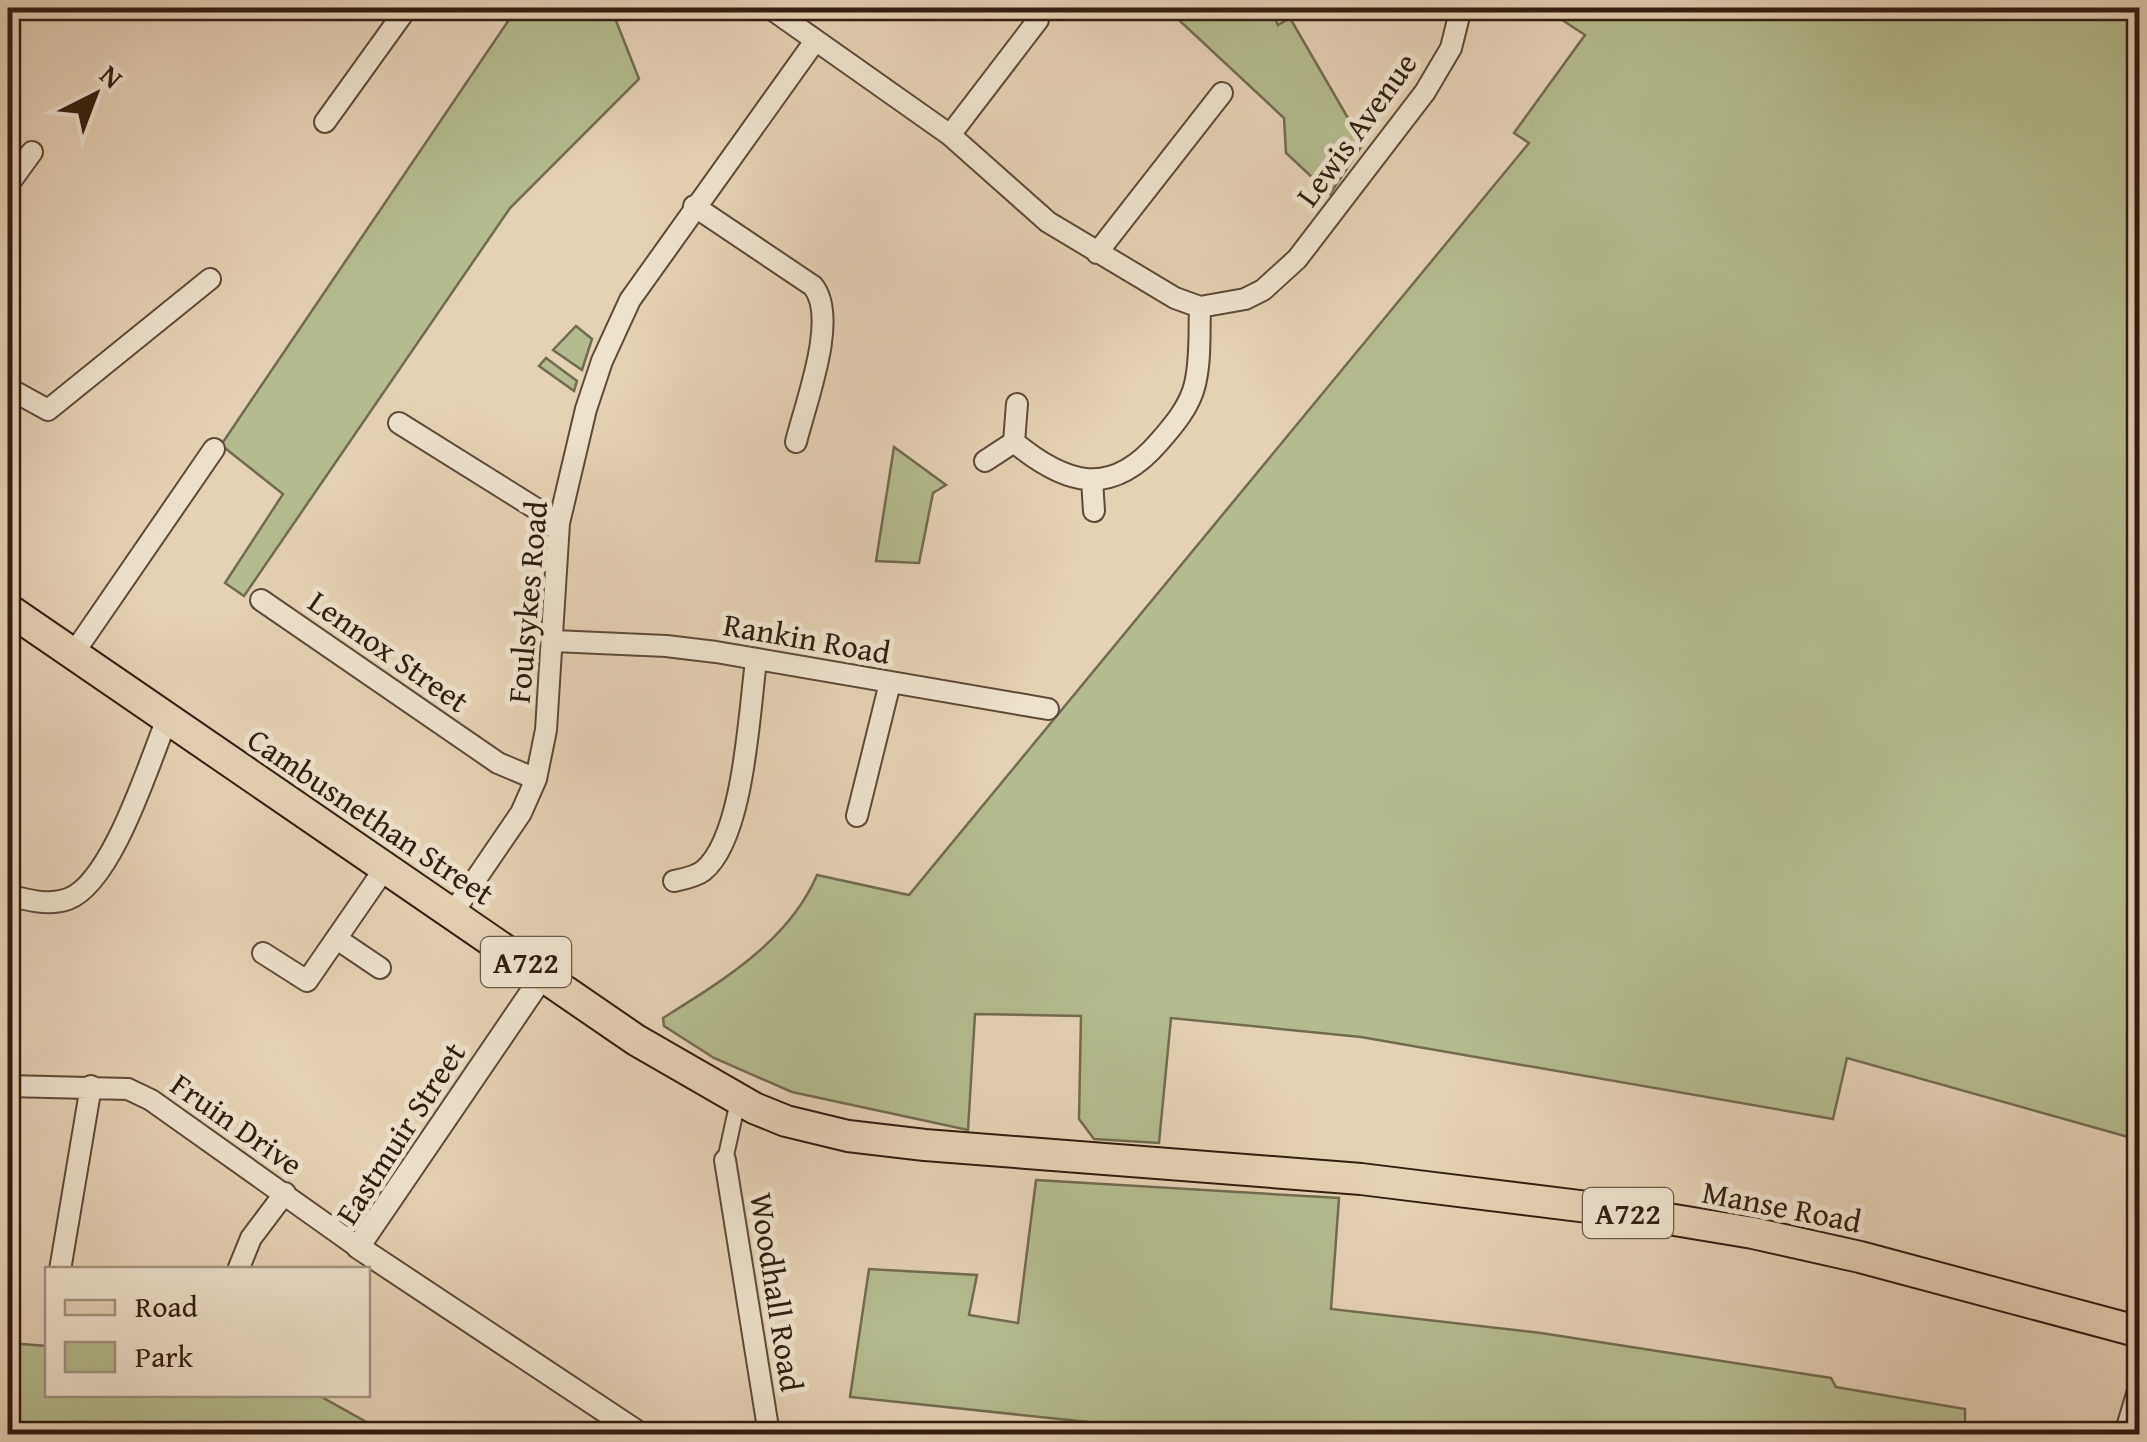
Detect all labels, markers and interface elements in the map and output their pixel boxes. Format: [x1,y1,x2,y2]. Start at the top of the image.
street label: Lewis Avenue [1284,42,1428,216]
north arrow [45,45,145,145]
text: N [91,55,133,98]
street label: Foulsykes Road [495,499,559,705]
street label: Lennox Street [299,578,479,724]
street label: Rankin Road [720,600,894,676]
street label: Cambusnethan Street [238,716,504,916]
road number: A722 [481,937,571,987]
street label: Eastmuir Street [323,1033,477,1233]
street label: Fruin Drive [161,1061,313,1187]
street label: Manse Road [1698,1168,1866,1244]
road number: A722 [1583,1188,1673,1238]
street label: Woodhall Road [738,1189,816,1395]
legend [45,1267,370,1397]
text: Road [135,1284,198,1328]
text: Park [135,1334,194,1378]

